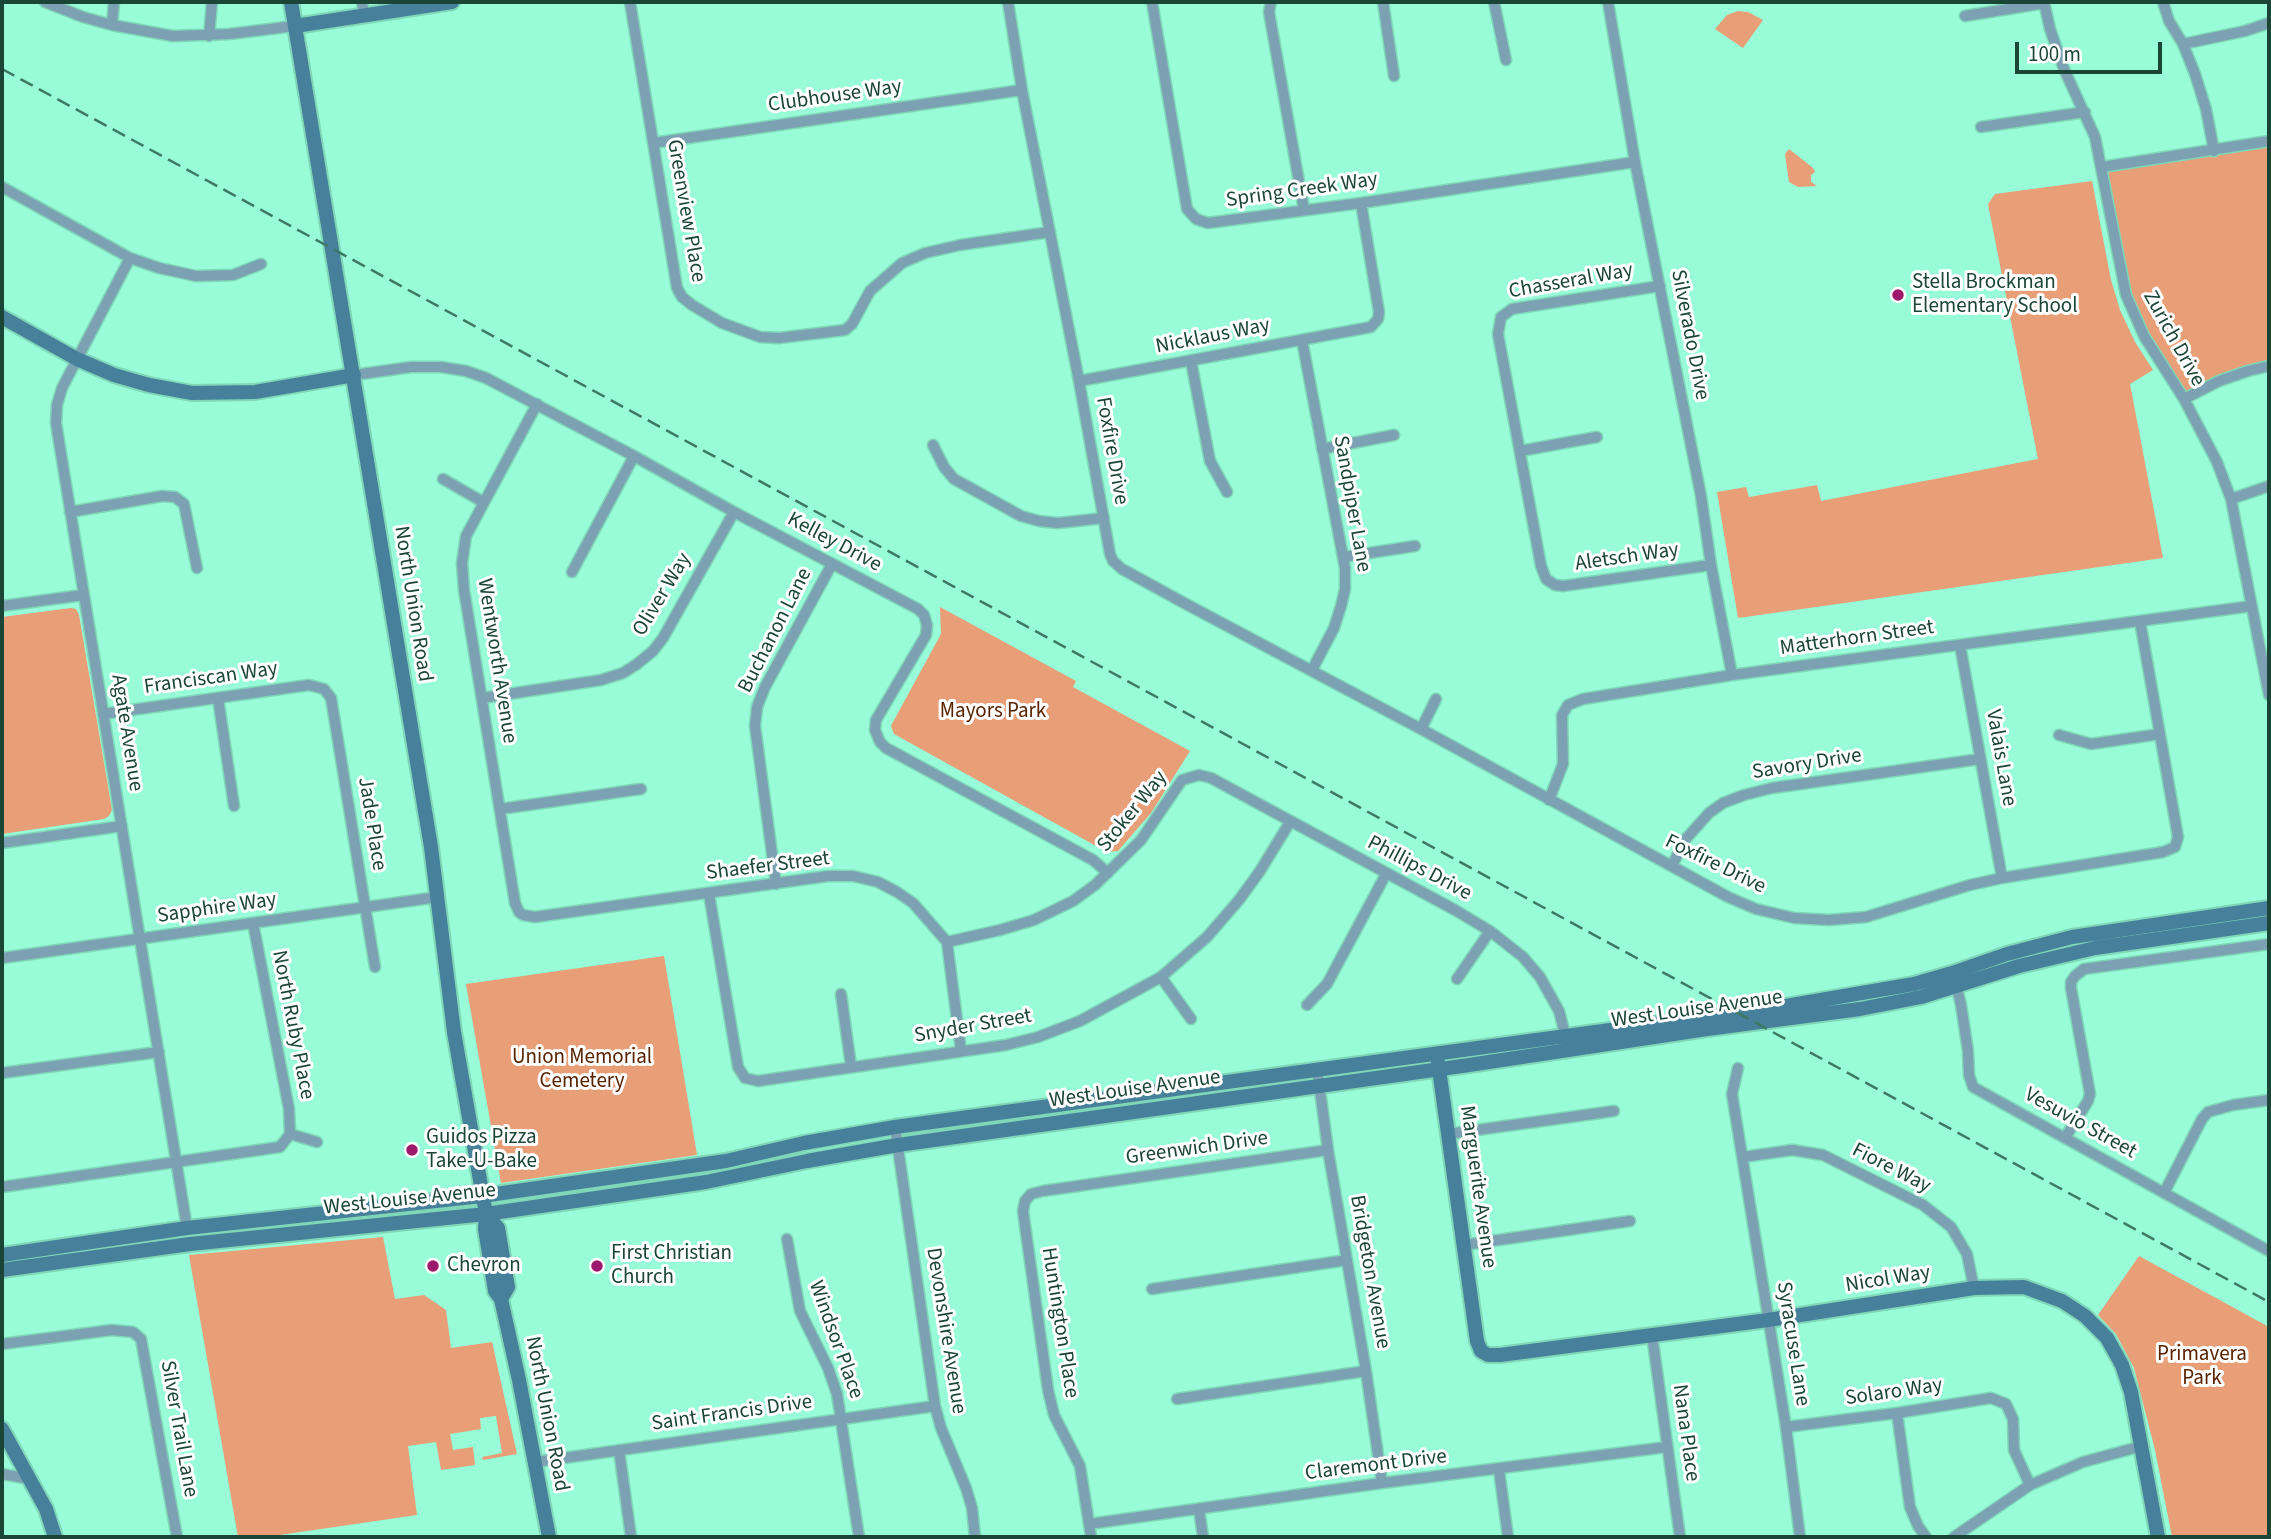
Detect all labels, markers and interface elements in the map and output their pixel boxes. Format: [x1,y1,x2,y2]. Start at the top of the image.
scale bar [2019,28,2166,72]
text: 100 m [2028,39,2081,69]
street label: Clubhouse Way [767,75,903,119]
street label: Greenview Place [660,138,710,284]
street label: Spring Creek Way [1225,168,1379,214]
street label: Chasseral Way [1507,259,1635,305]
street label: Silverado Drive [1664,268,1714,402]
place label: Stella Brockman Elementary School [1912,270,2078,320]
marker: Stella Brockman Elementary School [1890,287,1906,303]
street label: Zurich Drive [2136,287,2210,391]
street label: Nicklaus Way [1154,314,1272,360]
street label: Foxfire Drive [1089,395,1133,507]
street label: Sandpiper Lane [1327,434,1375,574]
street label: Kelley Drive [783,508,885,578]
street label: North Union Road [387,524,437,684]
street label: Aletsch Way [1574,538,1680,578]
street label: Oliver Way [628,549,698,641]
street label: Buchanon Lane [734,564,818,698]
street label: Wentworth Avenue [471,577,521,745]
street label: Matterhorn Street [1778,616,1936,662]
street label: Franciscan Way [143,657,279,701]
street label: Agate Avenue [104,673,148,793]
park label: Mayors Park [940,699,1046,725]
street label: Valais Lane [1979,708,2021,808]
street label: Savory Drive [1751,744,1863,786]
street label: Stoker Way [1093,766,1173,858]
street label: Jade Place [351,775,391,873]
street label: Foxfire Drive [1661,830,1769,900]
street label: Phillips Drive [1363,831,1475,907]
street label: Shaefer Street [705,847,831,887]
street label: Sapphire Way [156,888,278,930]
street label: North Ruby Place [265,948,319,1102]
street label: West Louise Avenue [1610,986,1784,1034]
street label: Snyder Street [912,1004,1034,1050]
park label: Union Memorial Cemetery [512,1045,652,1095]
street label: West Louise Avenue [1048,1066,1222,1114]
street label: Vesuvio Street [2020,1083,2140,1165]
street label: Marguerite Avenue [1453,1104,1501,1270]
place label: Guidos Pizza Take-U-Bake [426,1125,537,1175]
street label: Greenwich Drive [1124,1127,1270,1171]
street label: Fiore Way [1847,1138,1935,1200]
marker: Guidos Pizza Take-U-Bake [404,1142,420,1158]
street label: West Louise Avenue [323,1178,497,1222]
street label: Bridgeton Avenue [1343,1193,1395,1351]
place label: First Christian Church [611,1241,732,1291]
street label: Devonshire Avenue [919,1246,971,1416]
street label: Huntington Place [1035,1246,1083,1400]
place label: Chevron [447,1253,521,1279]
marker: Chevron [425,1258,441,1274]
marker: First Christian Church [589,1258,605,1274]
street label: Nicol Way [1844,1261,1932,1299]
street label: Windsor Place [802,1277,868,1403]
street label: Syracuse Lane [1770,1280,1814,1408]
street label: North Union Road [519,1334,573,1494]
park label: Primavera Park [2157,1342,2247,1392]
street label: Silver Trail Lane [154,1359,202,1499]
street label: Solaro Way [1844,1374,1944,1412]
street label: Nana Place [1666,1383,1704,1483]
street label: Saint Francis Drive [650,1390,814,1438]
street label: Claremont Drive [1304,1445,1448,1487]

